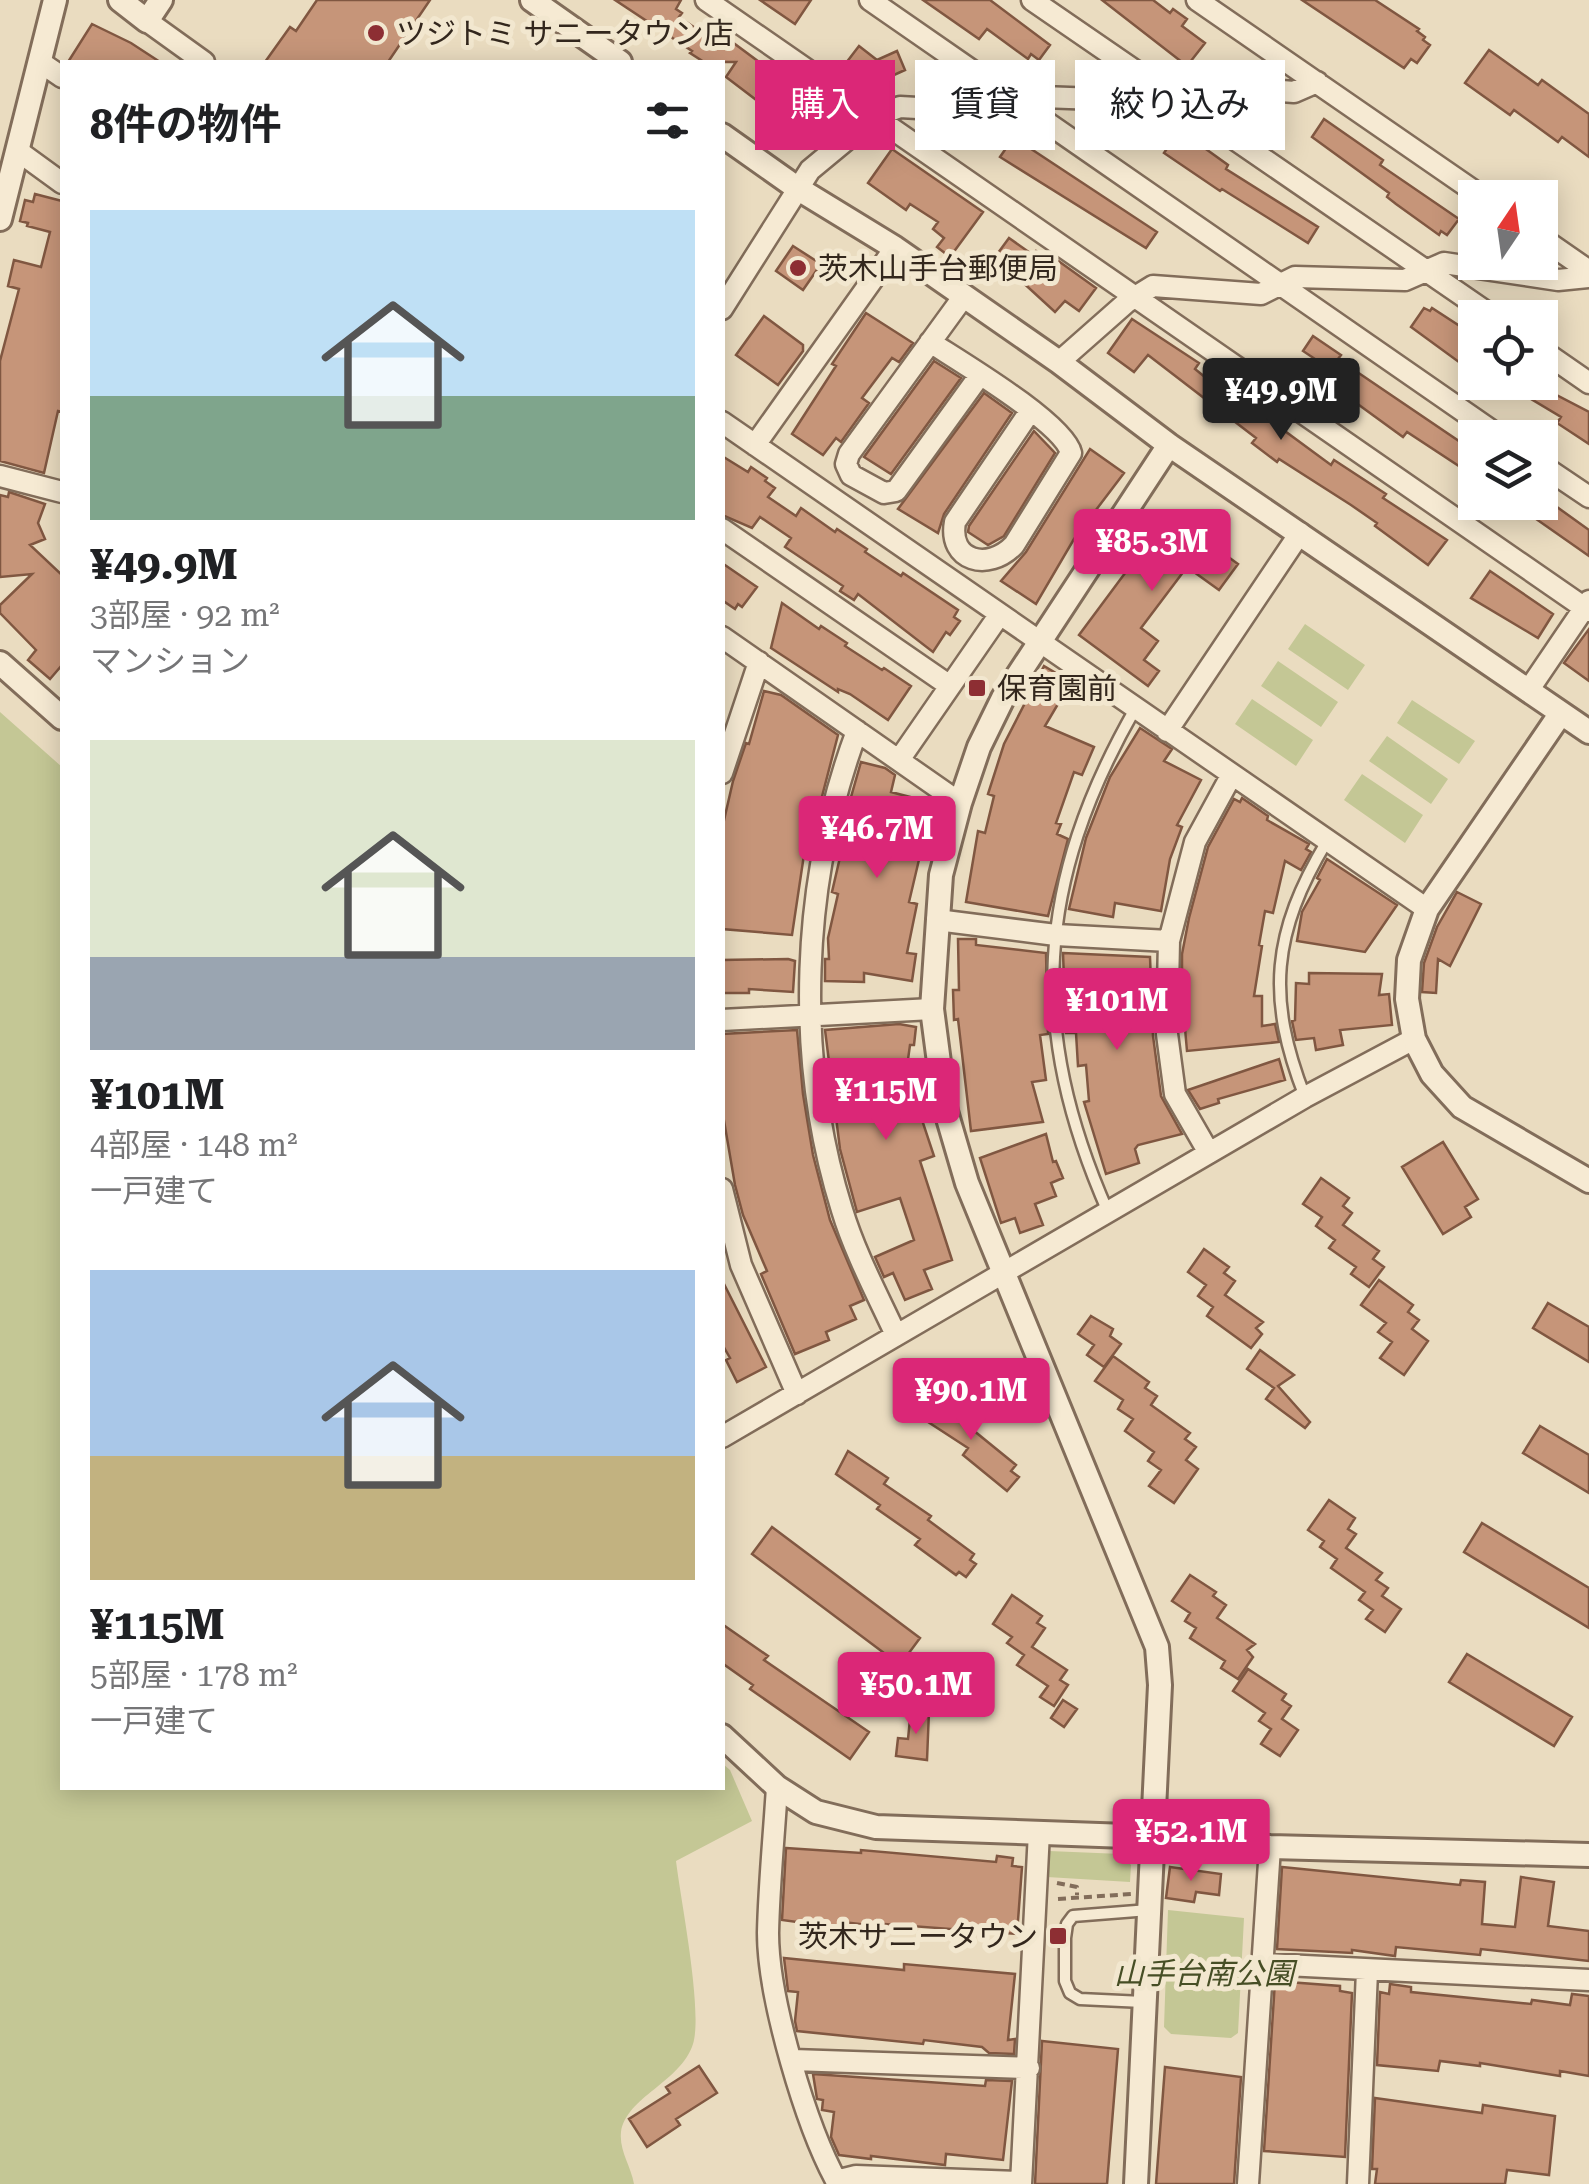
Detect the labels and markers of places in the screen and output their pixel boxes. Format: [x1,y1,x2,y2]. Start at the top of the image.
place label: ツジトミ サニータウン店 [396,16,734,51]
marker: ツジトミ サニータウン店 [365,22,387,44]
place label: 茨木山手台郵便局 [818,251,1058,286]
marker: 茨木山手台郵便局 [787,257,809,279]
pin: ¥49.9M [1200,358,1362,443]
pin: ¥85.3M [1071,509,1233,594]
place label: 保育園前 [997,671,1117,706]
marker: 保育園前 [966,677,988,699]
pin: ¥46.7M [796,796,958,881]
pin: ¥101M [1047,968,1187,1053]
pin: ¥115M [816,1058,956,1143]
pin: ¥90.1M [890,1358,1052,1443]
pin: ¥50.1M [835,1652,997,1737]
pin: ¥52.1M [1110,1799,1272,1884]
place label: 茨木サニータウン [798,1919,1038,1954]
marker: 茨木サニータウン [1047,1925,1069,1947]

